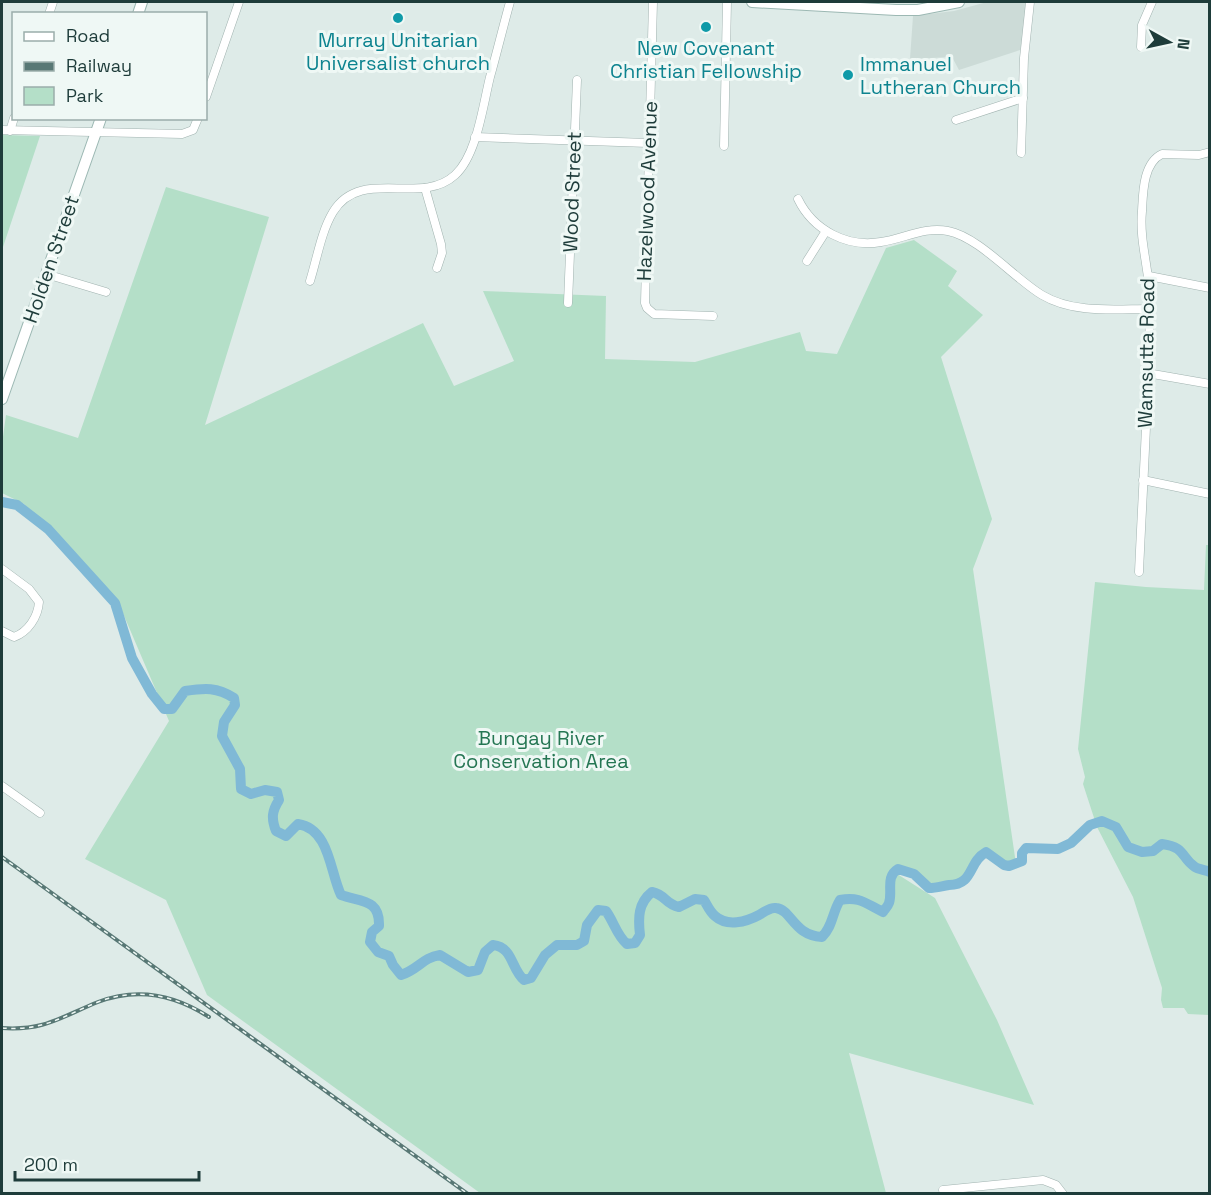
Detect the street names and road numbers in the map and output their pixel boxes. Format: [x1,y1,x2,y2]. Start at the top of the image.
street label: Hazelwood Avenue [631,100,663,282]
street label: Wood Street [557,131,587,253]
street label: Holden Street [17,192,85,326]
street label: Wamsutta Road [1132,278,1160,428]

